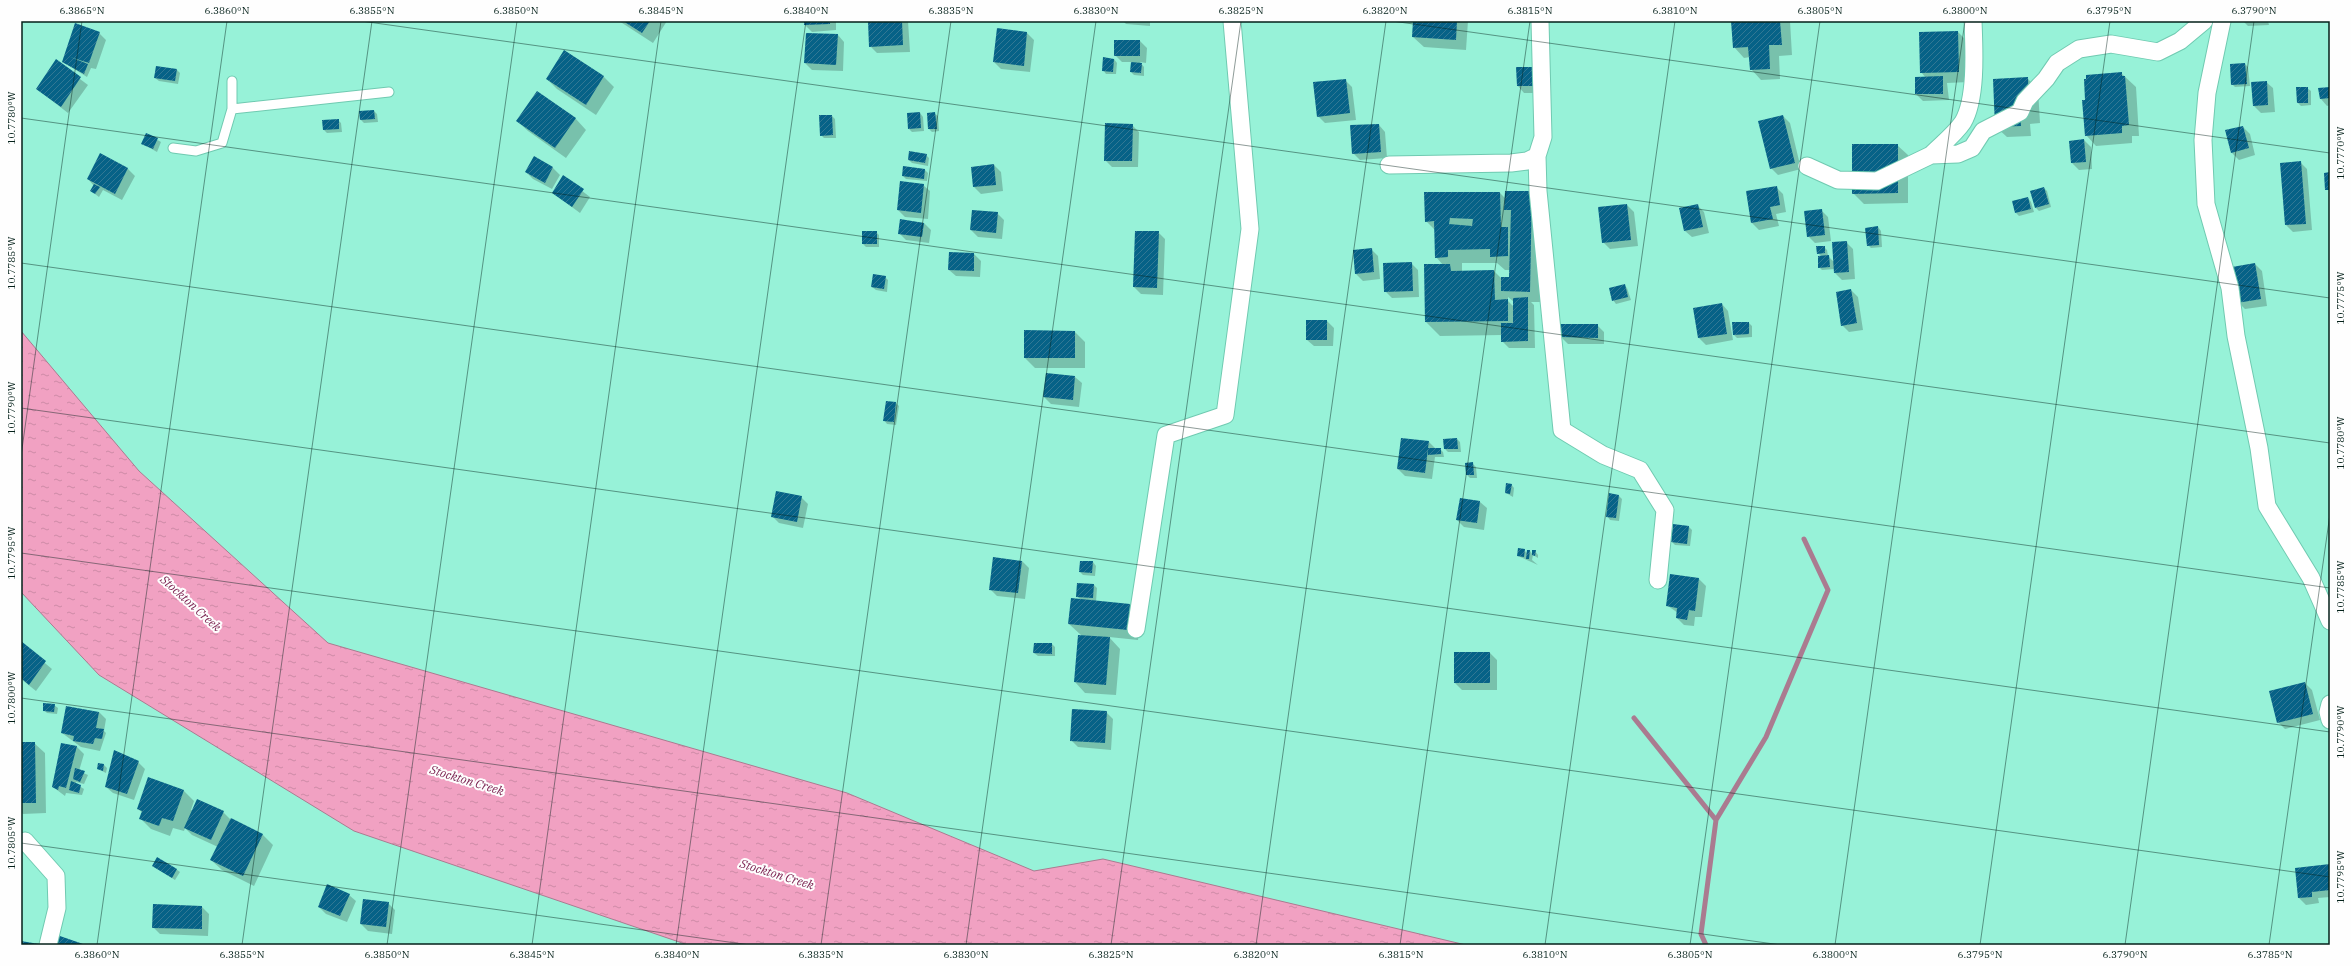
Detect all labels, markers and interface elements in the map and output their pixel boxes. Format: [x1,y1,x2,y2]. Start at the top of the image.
text: 6.3865°N [59,4,105,17]
text: 6.3860°N [204,4,250,17]
text: 6.3855°N [349,4,395,17]
text: 6.3850°N [493,4,539,17]
text: 6.3845°N [638,4,684,17]
text: 6.3840°N [783,4,829,17]
text: 6.3835°N [928,4,974,17]
text: 6.3830°N [1073,4,1119,17]
text: 6.3825°N [1218,4,1264,17]
text: 6.3820°N [1362,4,1408,17]
text: 6.3815°N [1507,4,1553,17]
text: 6.3810°N [1652,4,1698,17]
text: 6.3805°N [1797,4,1843,17]
text: 6.3800°N [1942,4,1988,17]
text: 6.3795°N [2086,4,2132,17]
text: 6.3790°N [2231,4,2277,17]
text: 10.7780°W [5,91,18,145]
text: 10.7770°W [2334,126,2347,180]
text: 10.7785°W [5,236,18,290]
text: 10.7775°W [2334,271,2347,325]
text: 10.7790°W [5,381,18,435]
text: 10.7780°W [2334,416,2347,470]
text: 10.7795°W [5,526,18,580]
text: 10.7785°W [2334,560,2347,614]
water label: Stockton Creek [157,571,225,635]
text: 10.7800°W [5,671,18,725]
text: 10.7790°W [2334,705,2347,759]
water label: Stockton Creek [427,761,507,799]
text: 10.7805°W [5,816,18,870]
text: 10.7795°W [2334,850,2347,904]
water label: Stockton Creek [737,855,817,893]
text: 6.3860°N [74,948,120,961]
text: 6.3855°N [219,948,265,961]
text: 6.3850°N [364,948,410,961]
text: 6.3845°N [509,948,555,961]
text: 6.3840°N [654,948,700,961]
text: 6.3835°N [798,948,844,961]
text: 6.3830°N [943,948,989,961]
text: 6.3825°N [1088,948,1134,961]
text: 6.3820°N [1233,948,1279,961]
text: 6.3815°N [1378,948,1424,961]
text: 6.3810°N [1522,948,1568,961]
text: 6.3805°N [1667,948,1713,961]
text: 6.3800°N [1812,948,1858,961]
text: 6.3795°N [1957,948,2003,961]
text: 6.3790°N [2102,948,2148,961]
text: 6.3785°N [2247,948,2293,961]

